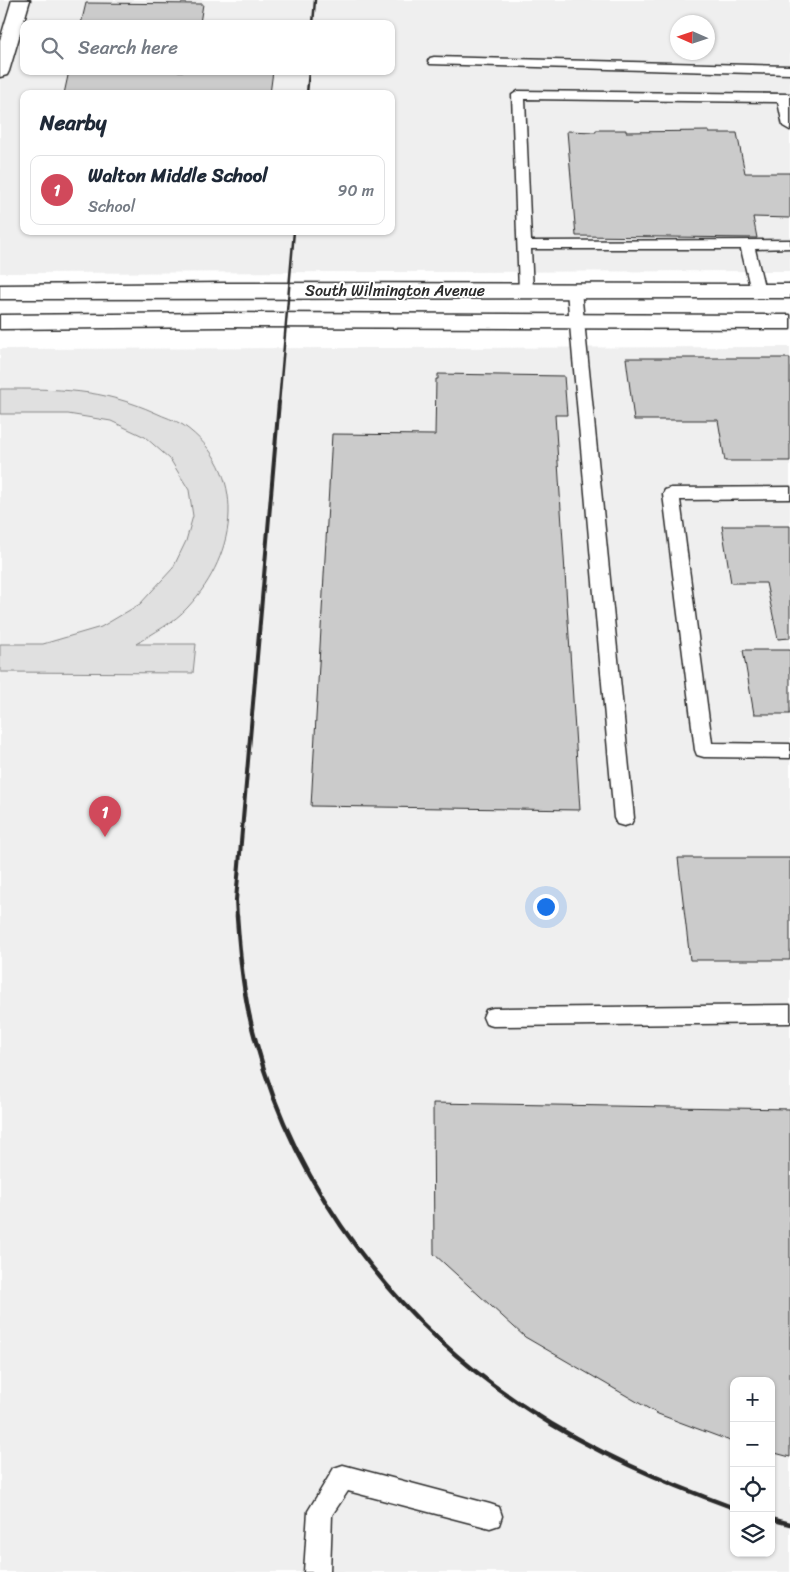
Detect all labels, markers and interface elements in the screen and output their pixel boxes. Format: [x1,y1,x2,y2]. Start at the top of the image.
north arrow [670,15,715,60]
search box [20,20,395,75]
text: Search here [78,31,178,64]
icon: search [38,34,66,62]
text: Nearby [40,104,106,142]
text: Walton Middle School [88,159,268,192]
text: 1 [54,176,60,205]
text: 90 m [338,176,374,205]
text: School [88,192,135,221]
street label: South Wilmington Avenue [305,276,485,305]
pin: 1 [89,796,121,837]
your location [533,894,559,920]
map controls [730,1377,775,1557]
button: + [730,1377,775,1422]
button: − [730,1422,775,1467]
button: locate [730,1467,775,1512]
button: layers [730,1512,775,1557]

